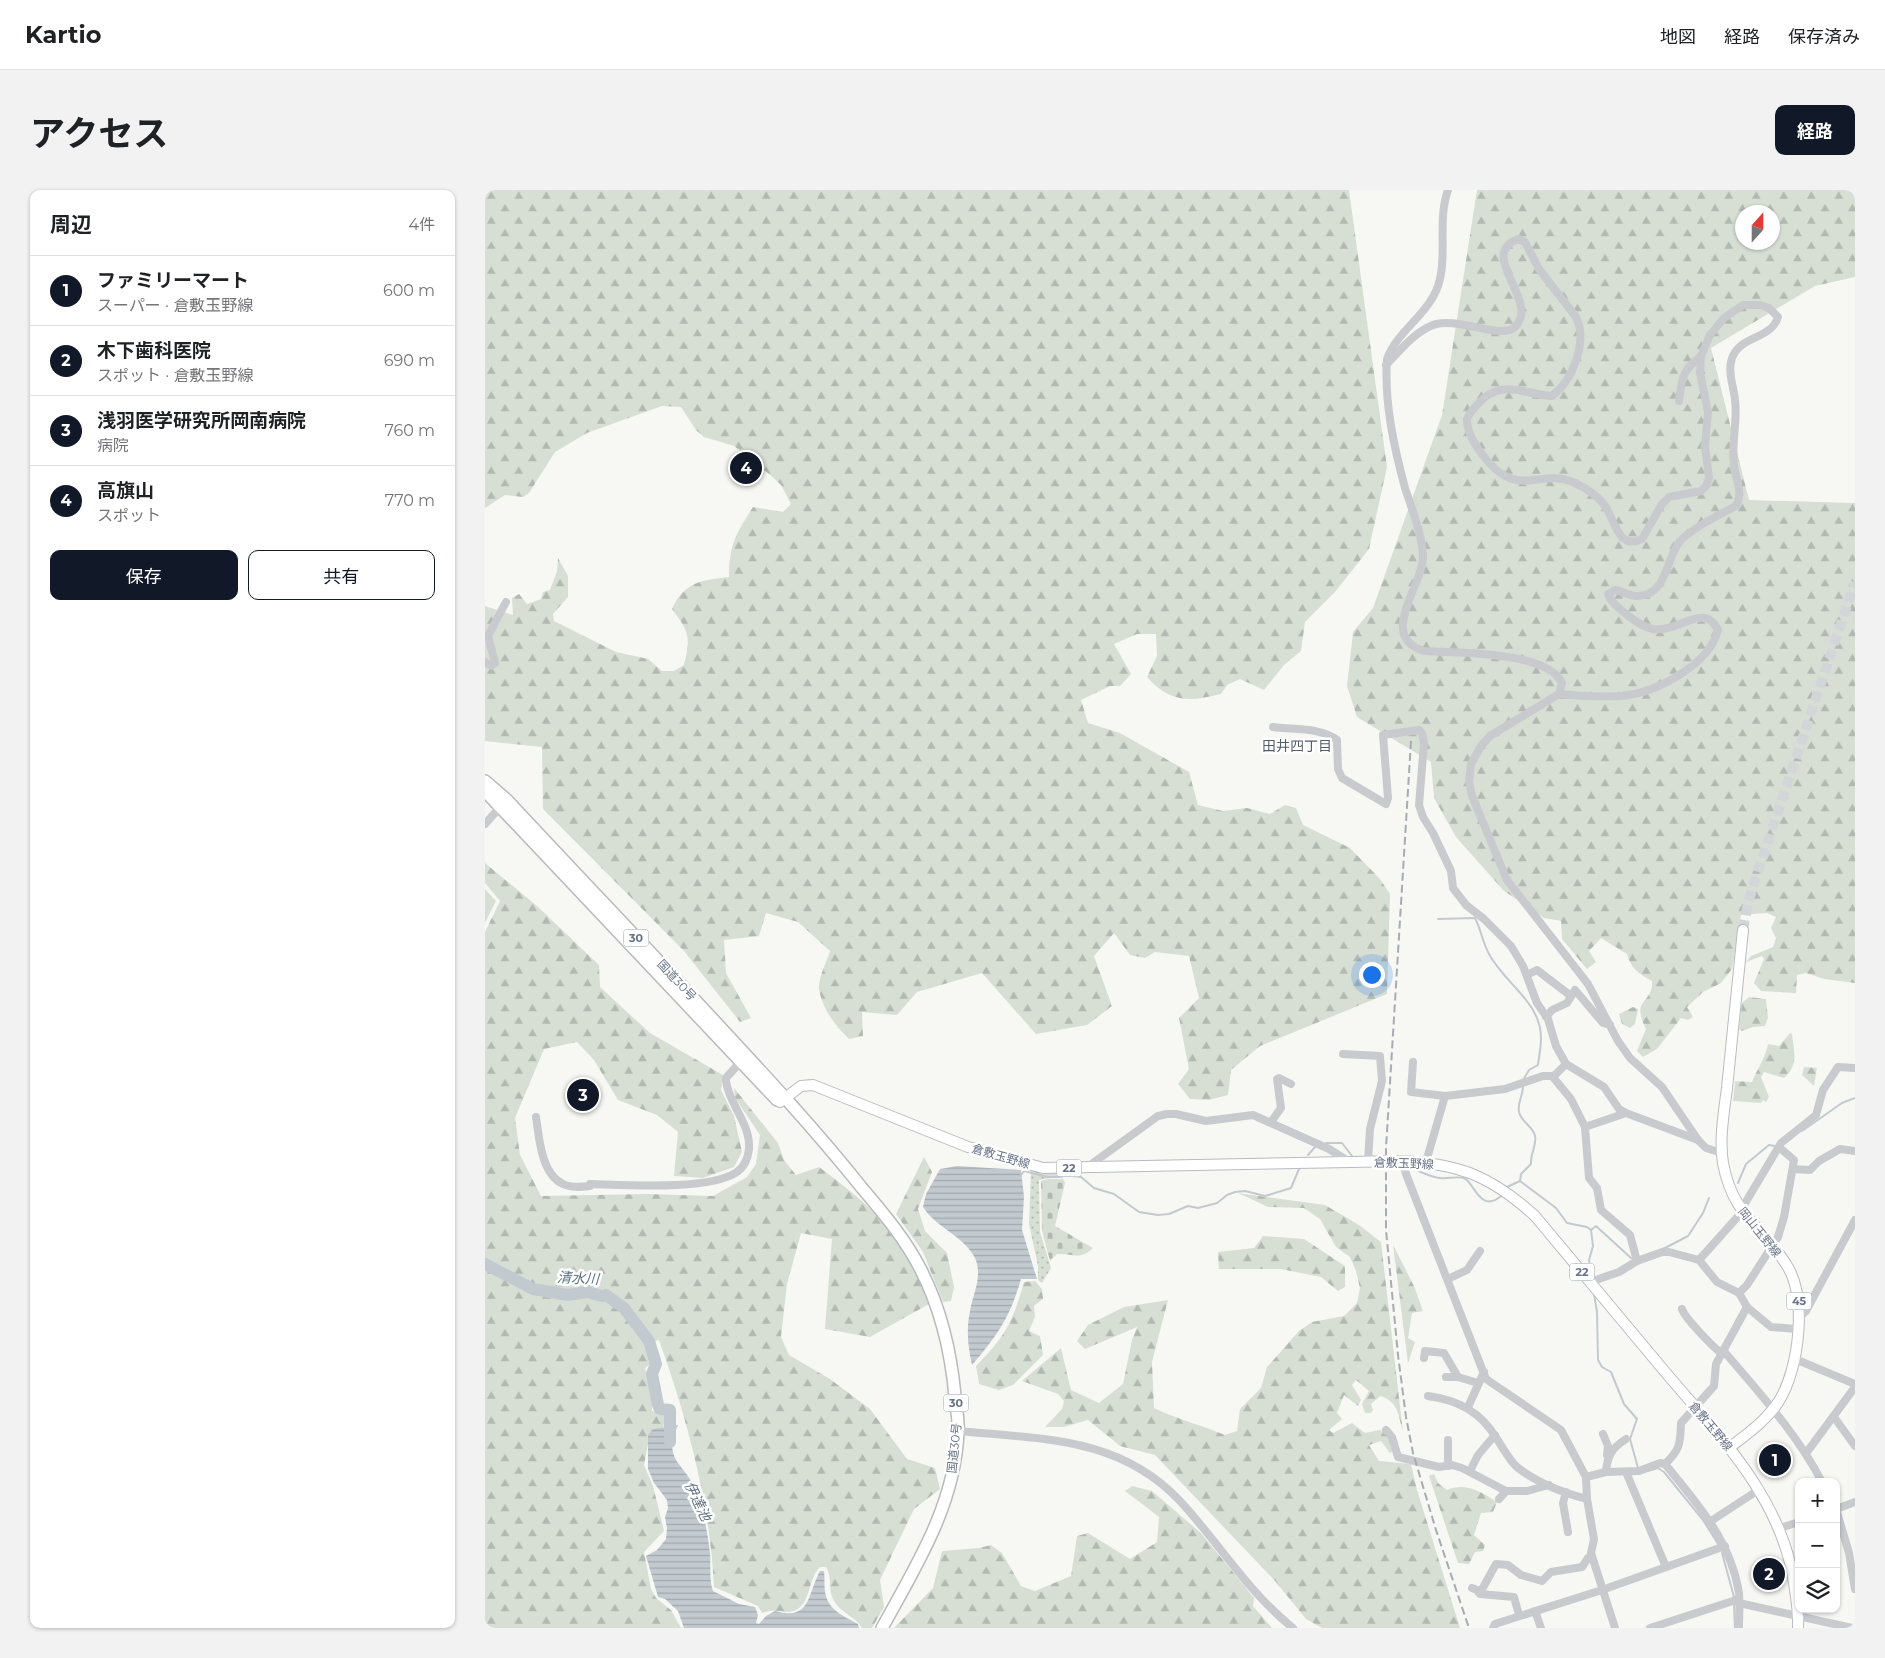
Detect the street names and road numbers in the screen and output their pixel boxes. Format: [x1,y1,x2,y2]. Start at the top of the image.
road number: 30 [623,930,649,946]
street label: 国道30号 [654,956,700,1004]
street label: 倉敷玉野線 [970,1141,1032,1171]
street label: 倉敷玉野線 [1374,1154,1434,1172]
road number: 22 [1057,1160,1081,1176]
street label: 岡山玉野線 [1735,1204,1785,1260]
road number: 22 [1569,1264,1595,1280]
road number: 45 [1787,1292,1811,1310]
road number: 30 [943,1394,969,1412]
street label: 倉敷玉野線 [1686,1398,1736,1454]
street label: 国道30号 [944,1422,964,1474]

